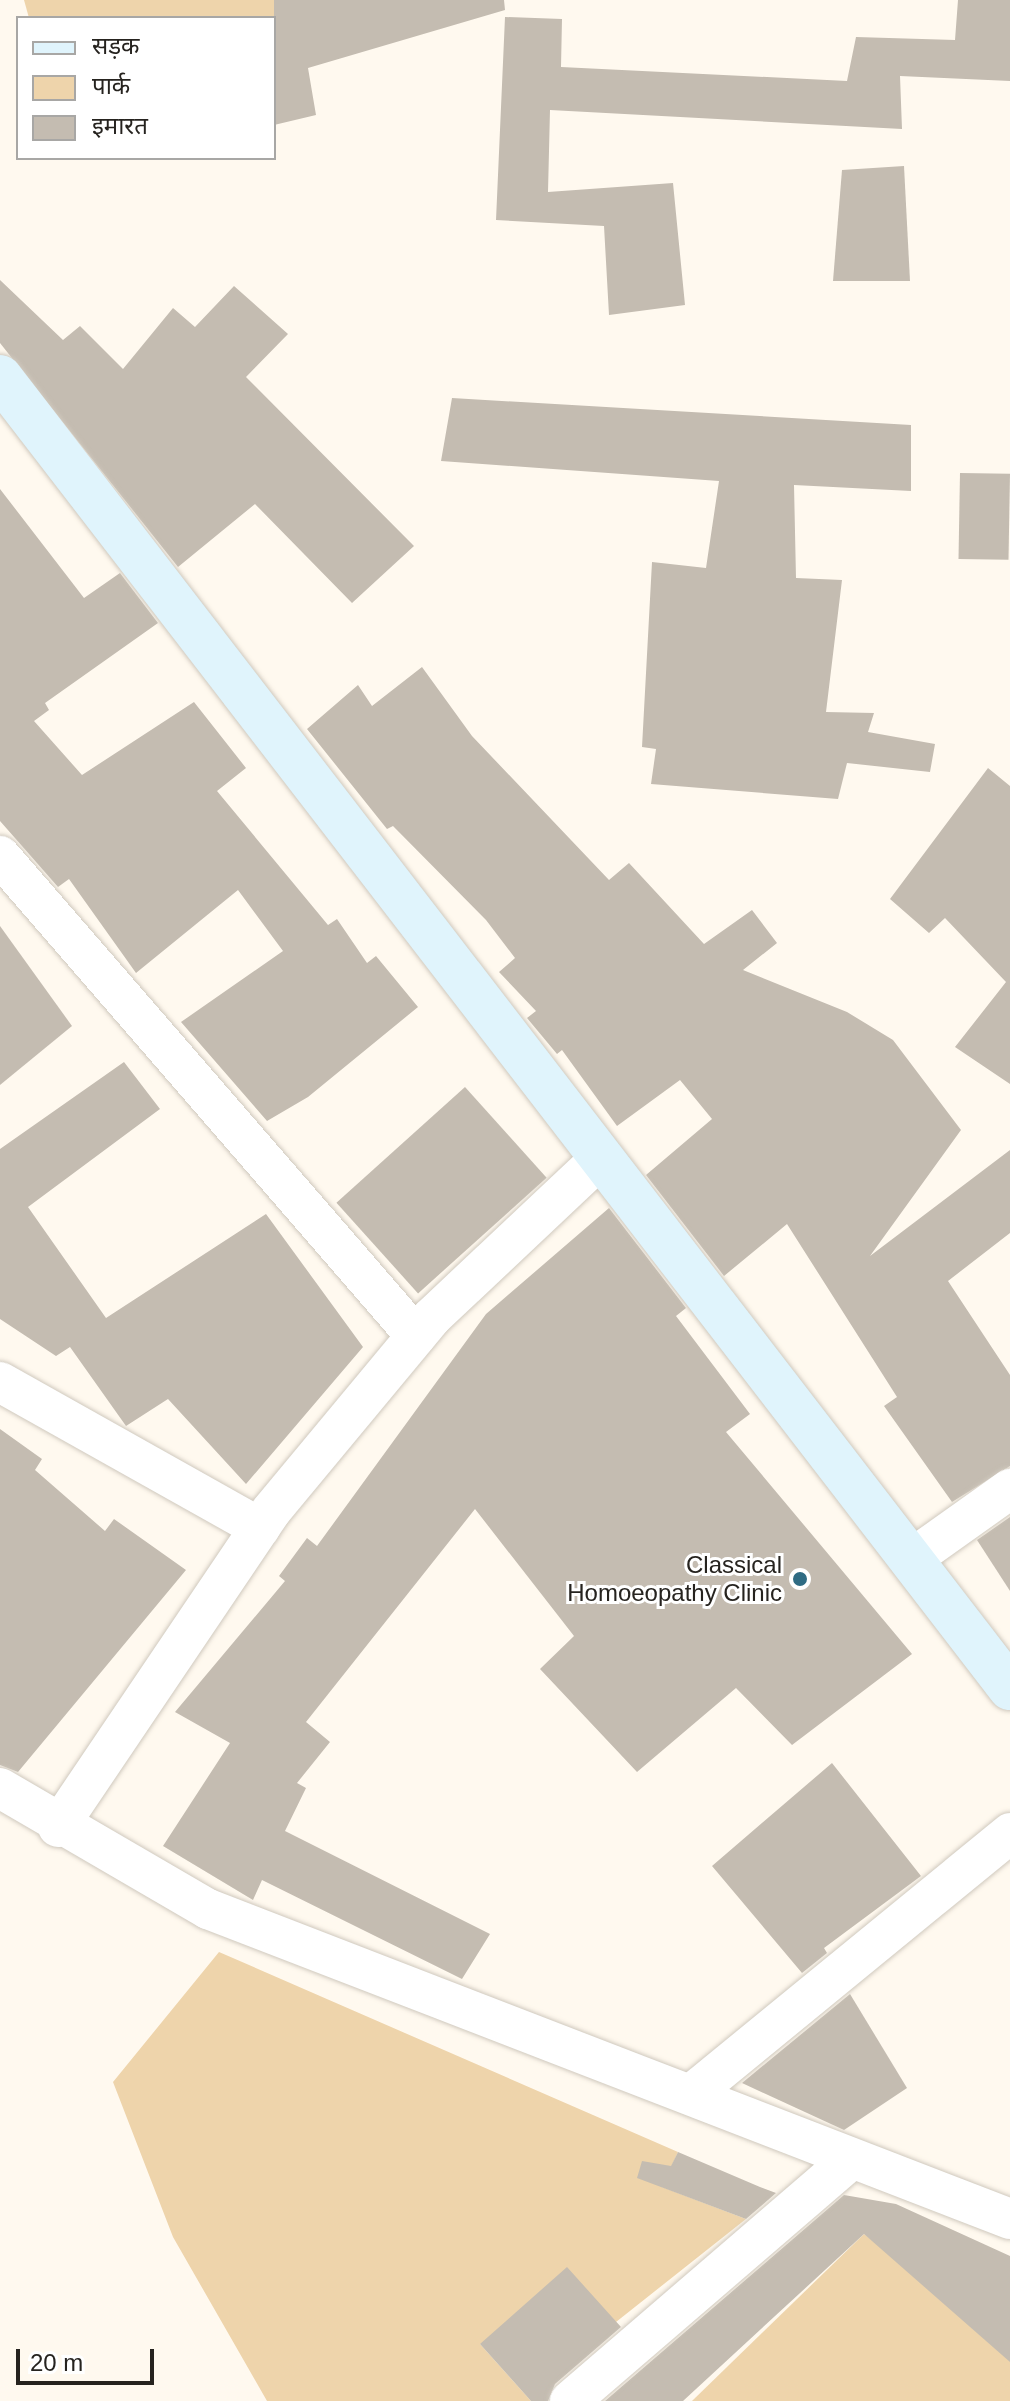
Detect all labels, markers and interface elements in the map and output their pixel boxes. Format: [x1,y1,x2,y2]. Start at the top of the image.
legend [16,16,276,160]
text: सड़क [92,32,140,59]
text: पार्क [92,72,130,99]
text: इमारत [92,112,148,139]
place label: Classical Homoeopathy Clinic [567,1551,782,1607]
marker: Classical Homoeopathy Clinic [789,1568,811,1590]
scale bar [20,2333,158,2383]
text: 20 m [30,2349,83,2376]

